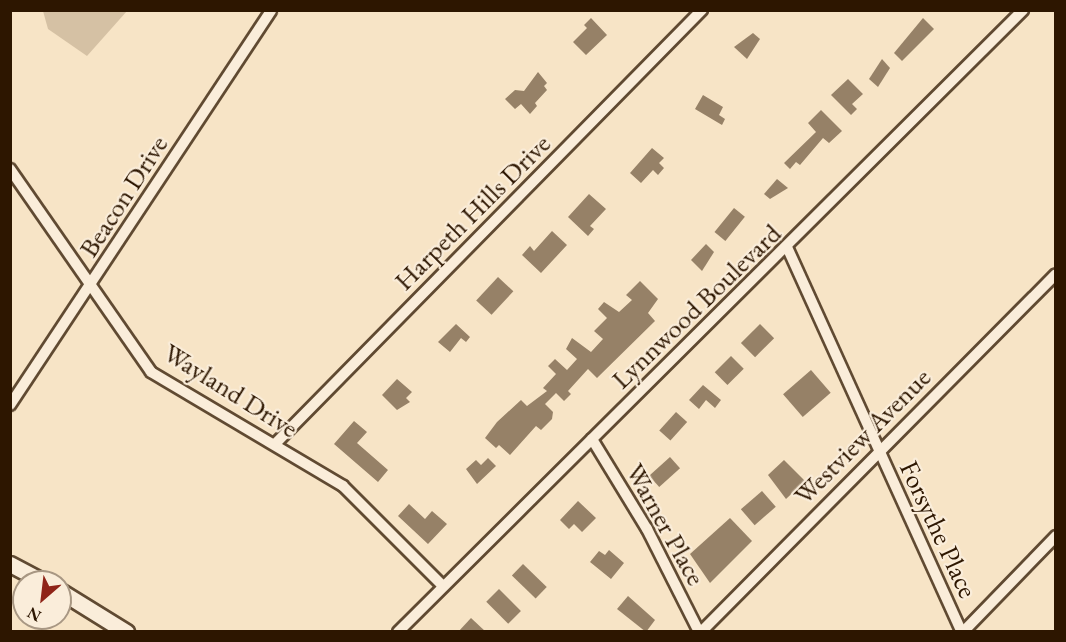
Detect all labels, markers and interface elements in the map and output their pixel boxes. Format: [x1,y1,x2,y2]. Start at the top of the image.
street label: Harpeth Hills Drive [387,127,557,297]
street label: Beacon Drive [72,129,174,263]
street label: Lynnwood Boulevard [605,217,787,395]
street label: Wayland Drive [158,336,304,444]
street label: Westview Avenue [787,361,937,511]
street label: Forsythe Place [893,455,985,603]
street label: Warner Place [619,457,713,591]
north arrow [12,570,72,630]
text: N [24,602,45,627]

